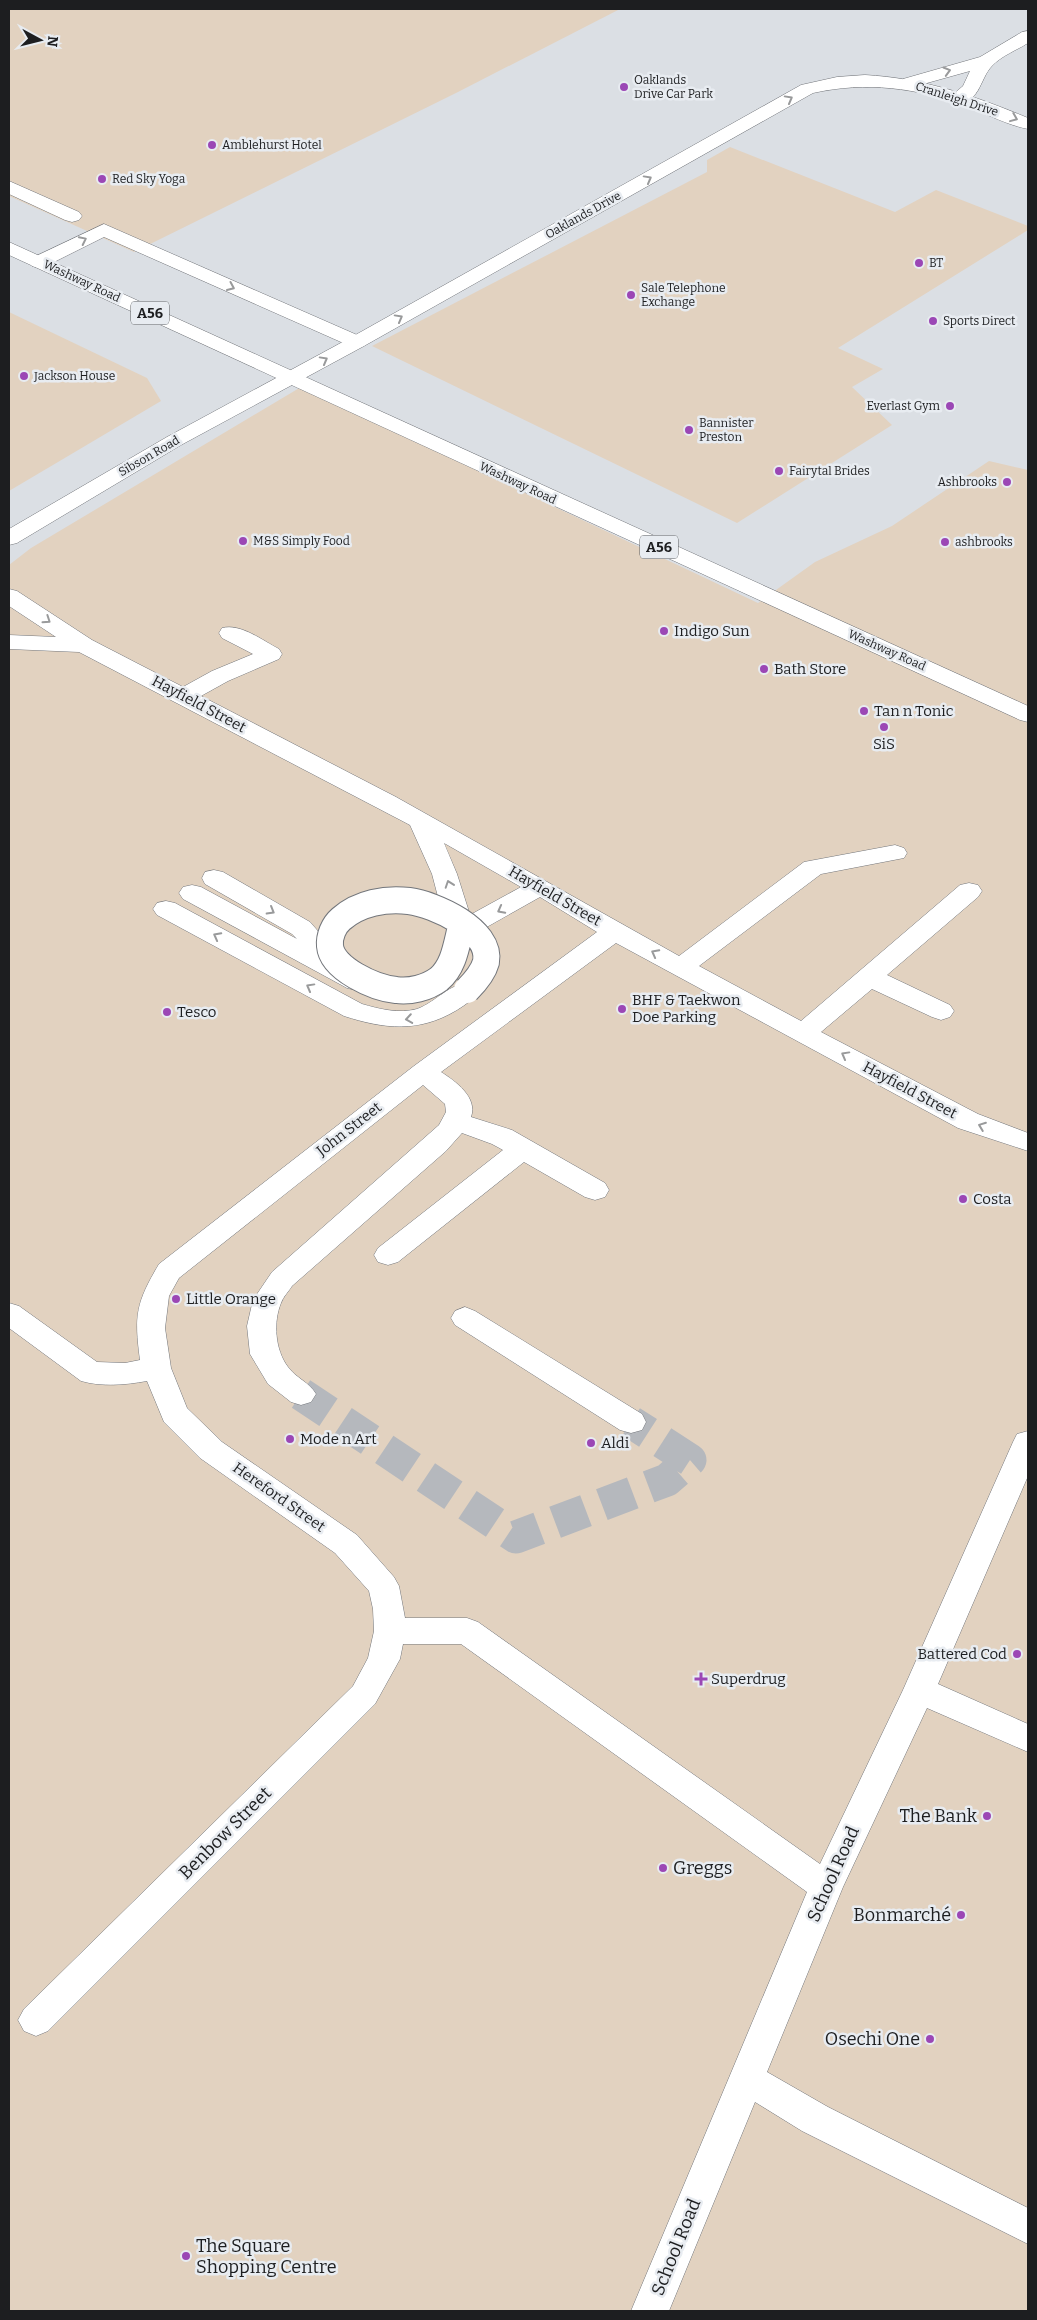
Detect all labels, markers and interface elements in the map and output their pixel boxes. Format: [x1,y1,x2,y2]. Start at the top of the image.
north arrow [15,15,65,65]
text: N [43,35,62,48]
one-way arrow [943,67,951,77]
place label: Oaklands Drive Car Park [634,73,713,101]
street label: Cranleigh Drive [914,79,1000,119]
marker: Oaklands Drive Car Park [618,81,630,93]
one-way arrow [784,95,793,105]
one-way arrow [1009,112,1018,122]
place label: Amblehurst Hotel [222,138,322,152]
marker: Amblehurst Hotel [206,139,218,151]
place label: Red Sky Yoga [112,172,186,186]
marker: Red Sky Yoga [96,173,108,185]
one-way arrow [642,175,651,185]
street label: Oaklands Drive [543,188,623,242]
one-way arrow [78,236,87,246]
place label: BT [929,256,943,270]
street label: Washway Road [41,257,123,305]
marker: BT [913,257,925,269]
one-way arrow [226,280,235,291]
place label: Sale Telephone Exchange [641,281,726,309]
marker: Sale Telephone Exchange [625,289,637,301]
road number: A56 [131,302,169,324]
place label: Sports Direct [943,314,1016,328]
one-way arrow [394,315,403,325]
marker: Sports Direct [927,315,939,327]
one-way arrow [319,356,328,366]
place label: Jackson House [33,369,115,383]
marker: Jackson House [18,370,30,382]
place label: Everlast Gym [866,399,941,413]
marker: Everlast Gym [944,400,956,412]
place label: Bannister Preston [699,416,754,444]
marker: Bannister Preston [683,424,695,436]
street label: Sibson Road [116,433,182,479]
street label: Washway Road [477,459,559,507]
place label: Fairytal Brides [789,464,870,478]
marker: Fairytal Brides [773,465,785,477]
place label: Ashbrooks [938,475,997,489]
marker: Ashbrooks [1001,476,1013,488]
place label: M&S Simply Food [253,534,350,548]
marker: M&S Simply Food [237,535,249,547]
place label: ashbrooks [955,535,1013,549]
road number: A56 [640,536,678,558]
marker: ashbrooks [939,536,951,548]
one-way arrow [41,614,51,623]
place label: Indigo Sun [674,622,750,640]
marker: Indigo Sun [658,625,670,637]
street label: Washway Road [846,627,928,673]
place label: Bath Store [774,660,846,678]
marker: Bath Store [758,663,770,675]
street label: Hayfield Street [149,672,250,737]
place label: Tan n Tonic [874,702,954,720]
marker: Tan n Tonic [858,705,870,717]
marker: SiS [878,721,890,733]
place label: SiS [873,735,895,753]
street label: Hayfield Street [506,862,605,930]
one-way arrow [445,880,455,889]
one-way arrow [497,904,506,914]
one-way arrow [266,905,275,915]
one-way arrow [213,932,222,942]
one-way arrow [652,949,661,959]
one-way arrow [306,983,315,993]
place label: BHF & Taekwon Doe Parking [632,991,741,1026]
place label: Tesco [177,1003,216,1021]
marker: BHF & Taekwon Doe Parking [616,1003,628,1015]
marker: Tesco [161,1006,173,1018]
one-way arrow [405,1013,414,1023]
one-way arrow [841,1052,850,1062]
street label: Hayfield Street [860,1058,961,1123]
street label: John Street [312,1098,386,1161]
one-way arrow [978,1122,987,1132]
place label: Costa [973,1190,1012,1208]
marker: Costa [957,1193,969,1205]
place label: Little Orange [186,1290,276,1308]
marker: Little Orange [170,1293,182,1305]
place label: Mode n Art [300,1430,377,1448]
marker: Mode n Art [284,1433,296,1445]
place label: Aldi [601,1434,630,1452]
marker: Aldi [585,1437,597,1449]
street label: Hereford Street [229,1458,329,1536]
place label: Battered Cod [917,1645,1007,1663]
marker: Battered Cod [1011,1648,1023,1660]
place label: Superdrug [711,1670,786,1688]
marker: Superdrug [695,1673,707,1685]
street label: Benbow Street [174,1782,276,1884]
place label: The Bank [899,1805,978,1827]
marker: The Bank [981,1810,993,1822]
street label: School Road [802,1822,864,1925]
place label: Greggs [673,1857,732,1879]
marker: Greggs [657,1862,669,1874]
place label: Bonmarché [853,1904,951,1926]
marker: Bonmarché [955,1909,967,1921]
place label: Osechi One [825,2028,920,2050]
marker: Osechi One [924,2033,936,2045]
street label: School Road [647,2195,706,2299]
place label: The Square Shopping Centre [196,2235,336,2278]
marker: The Square Shopping Centre [180,2250,192,2262]

